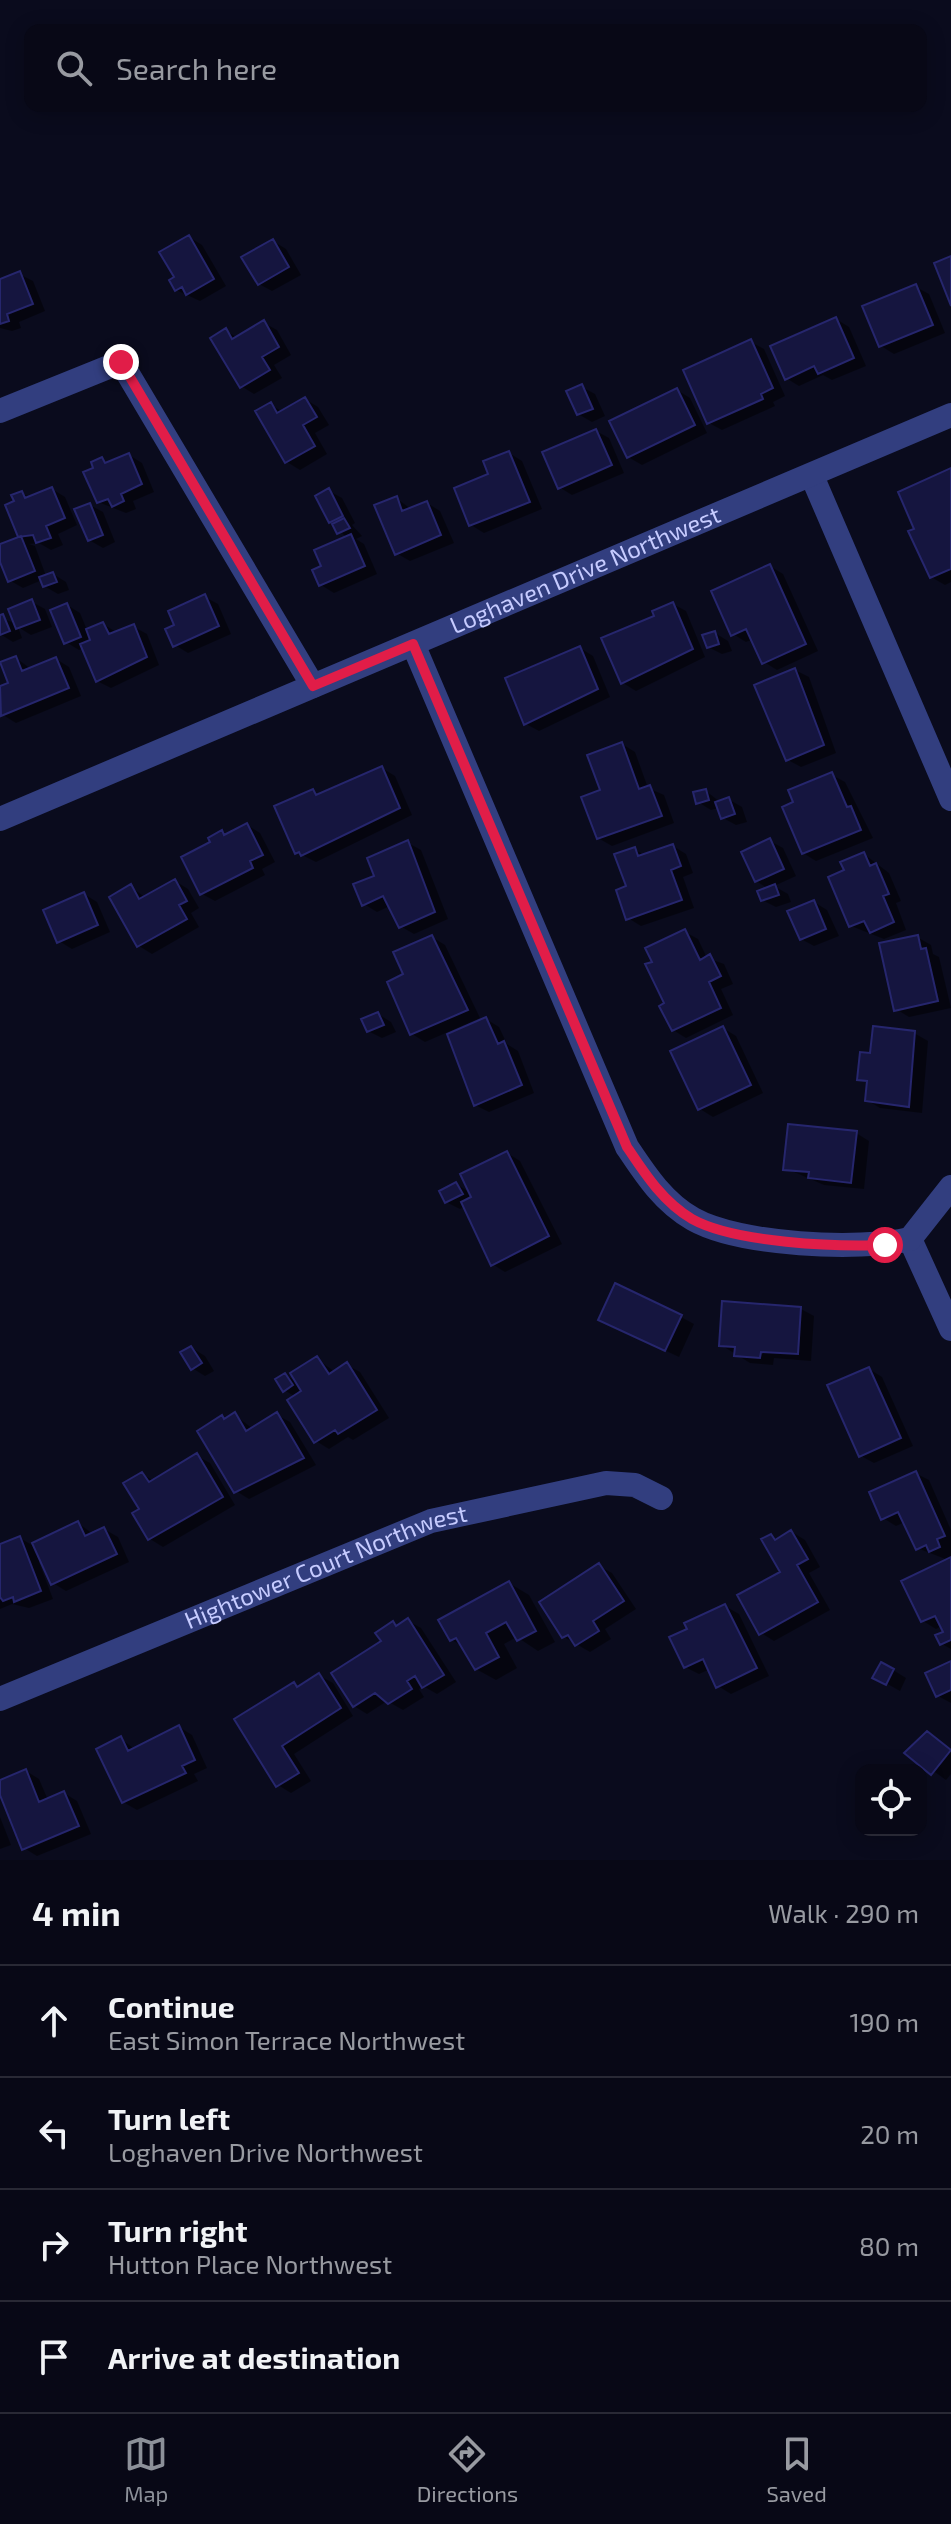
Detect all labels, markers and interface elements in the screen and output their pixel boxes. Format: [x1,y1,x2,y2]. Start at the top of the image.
search box [24,24,927,112]
icon: search [52,46,96,90]
text: Search here [116,50,277,86]
route end [103,344,139,380]
street label: Loghaven Drive Northwest [445,499,724,639]
route start [867,1227,903,1263]
street label: Hightower Court Northwest [180,1498,469,1634]
map controls [855,1764,927,1836]
button: locate [855,1764,927,1836]
text: 4 min [32,1892,121,1933]
text: Walk · 290 m [768,1897,919,1928]
text: Continue [108,1988,235,2024]
icon: ahead [32,1999,76,2043]
text: 190 m [850,2006,919,2037]
text: East Simon Terrace Northwest [108,2024,465,2055]
text: Turn left [108,2100,230,2136]
icon: left [32,2111,76,2155]
text: 20 m [860,2118,919,2149]
text: Loghaven Drive Northwest [108,2136,423,2167]
text: Turn right [108,2212,248,2248]
icon: right [32,2223,76,2267]
text: 80 m [859,2230,919,2261]
text: Hutton Place Northwest [108,2248,392,2279]
icon: arrive [32,2335,76,2379]
text: Arrive at destination [108,2339,400,2375]
tab: Map [124,2432,168,2506]
tab: Directions [417,2432,518,2506]
tab: Saved [766,2432,827,2506]

